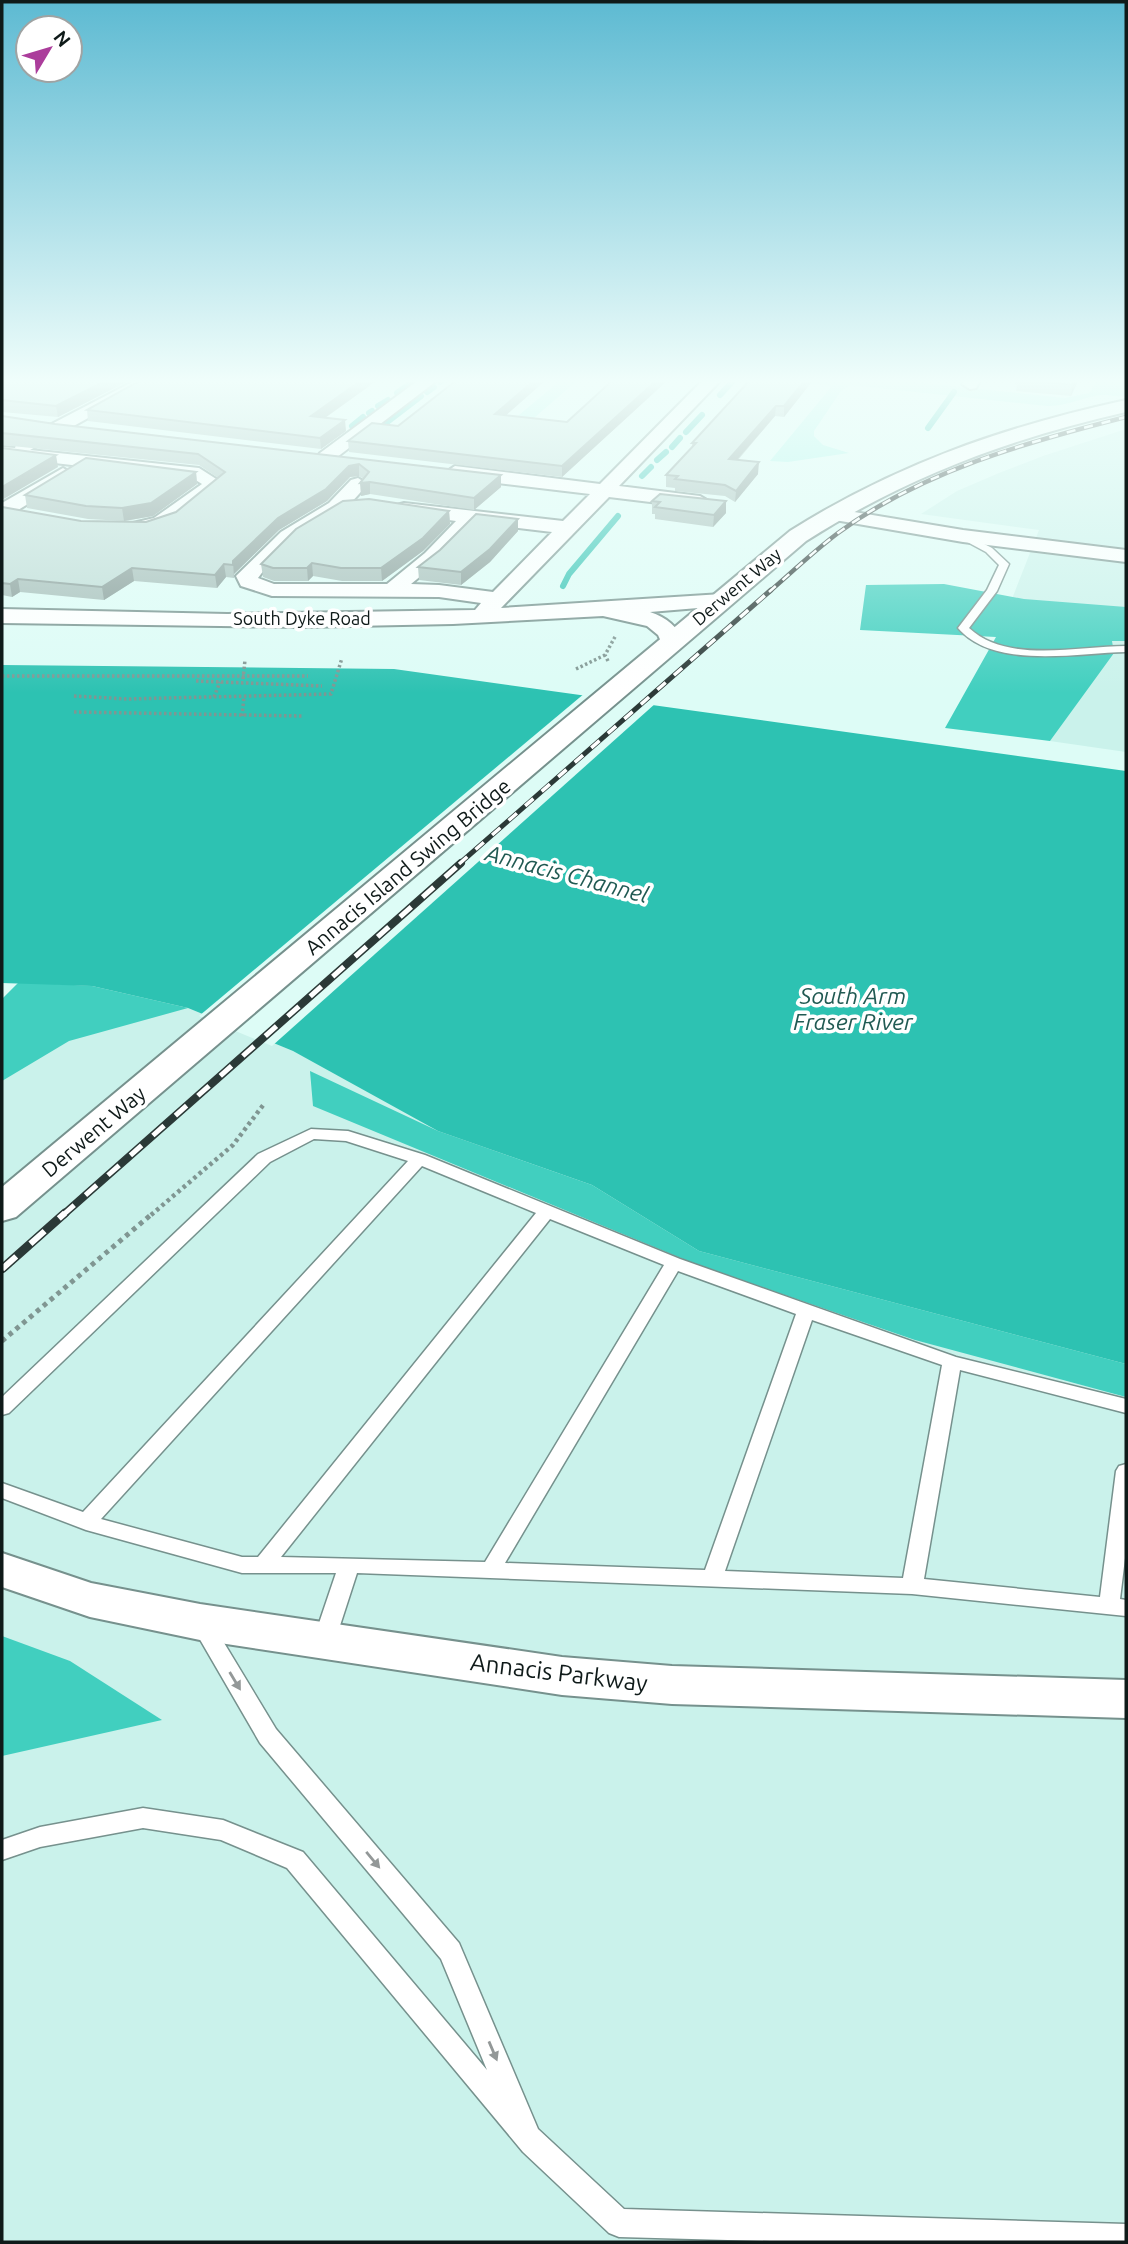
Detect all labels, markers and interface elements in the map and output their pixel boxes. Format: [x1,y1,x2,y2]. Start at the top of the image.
north arrow [14,14,84,84]
text: N [49,26,75,51]
street label: Derwent Way [688,543,785,629]
street label: South Dyke Road [233,608,371,628]
street label: Annacis Island Swing Bridge [300,773,515,959]
water label: Annacis Channel [482,839,652,907]
water label: South Arm Fraser River [793,983,914,1034]
street label: Derwent Way [37,1081,150,1181]
street label: Annacis Parkway [469,1648,650,1697]
one-way arrow [229,1671,241,1690]
one-way arrow [366,1851,381,1869]
one-way arrow [487,2041,498,2062]

